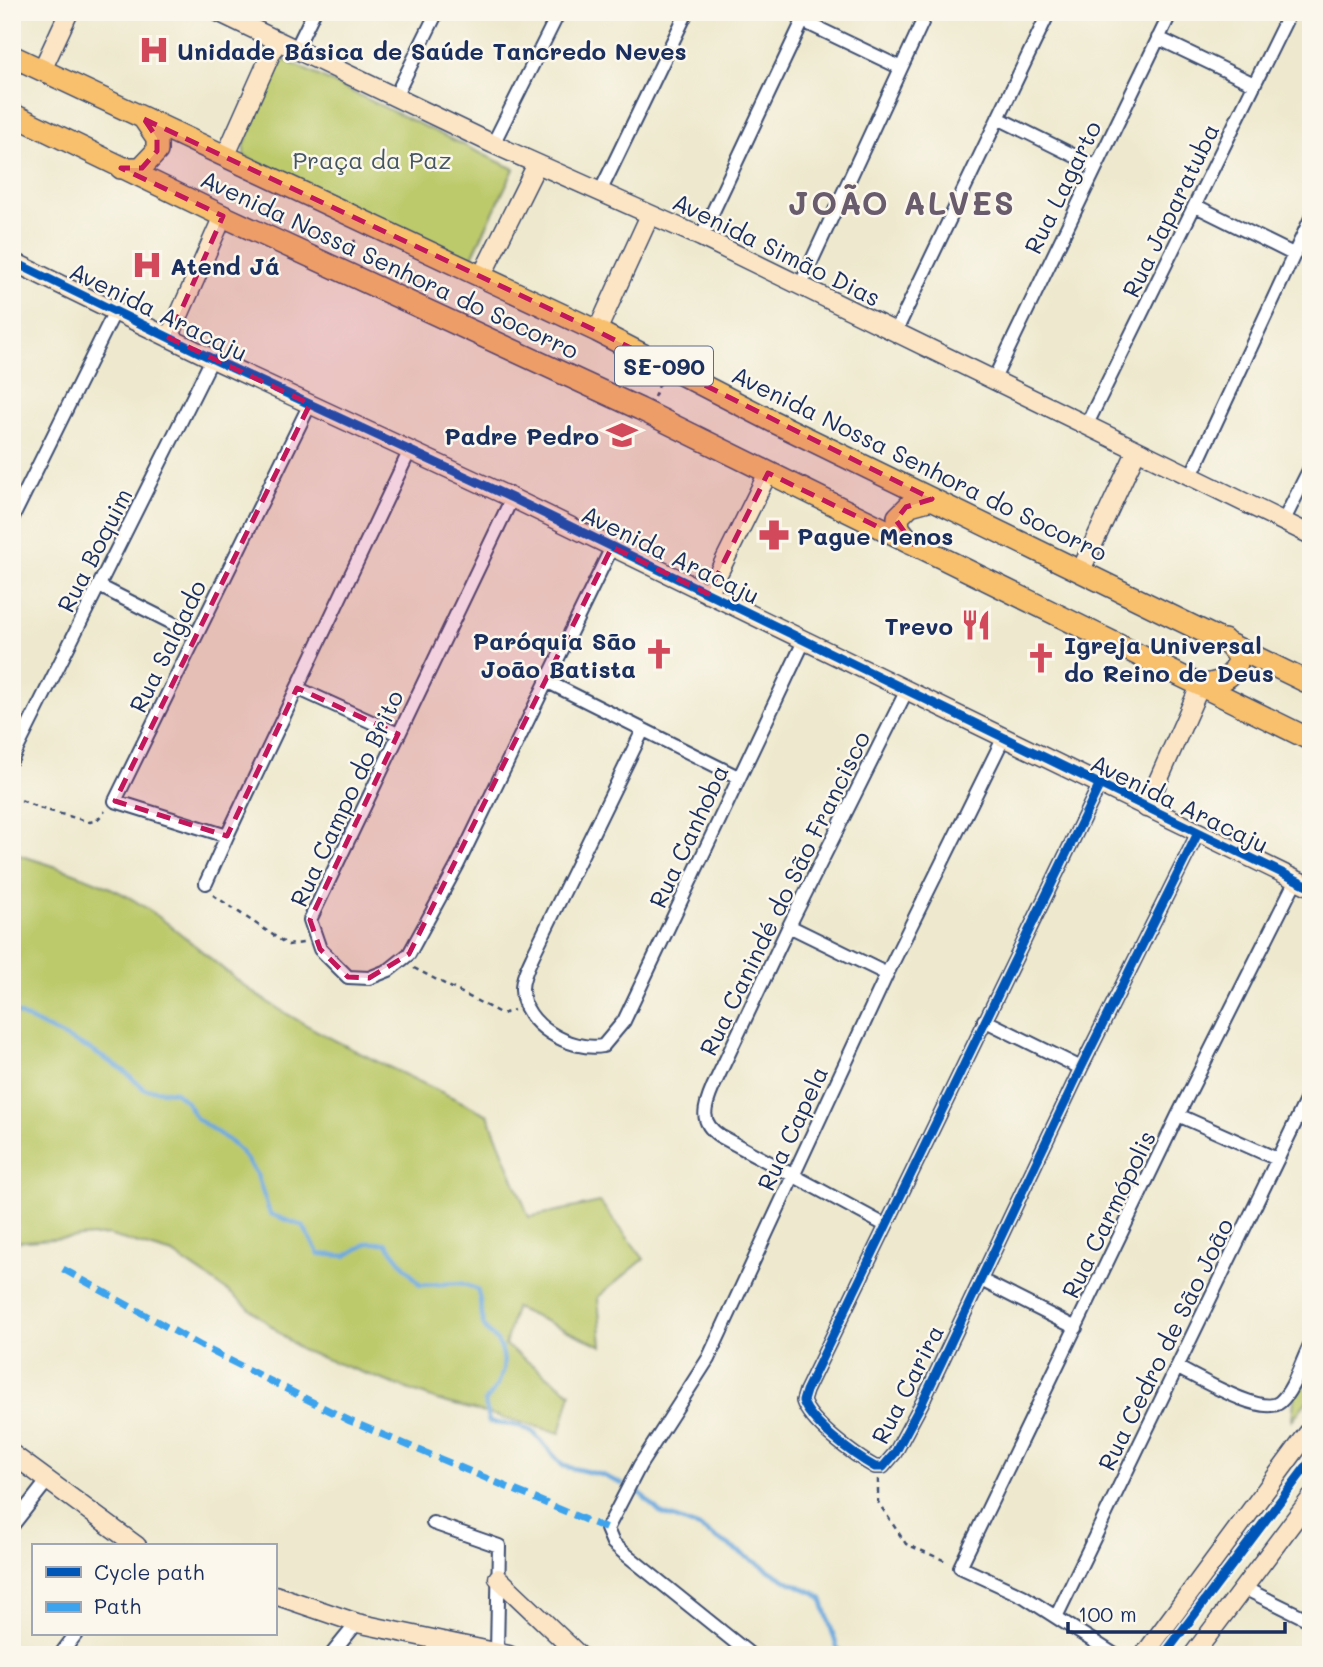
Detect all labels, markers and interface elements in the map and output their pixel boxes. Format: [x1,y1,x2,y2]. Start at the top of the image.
hospital icon: Unidade Básica de Saúde Tancredo Neves [137,33,171,67]
place label: Unidade Básica de Saúde Tancredo Neves [177,35,687,66]
street label: Rua Lagarto [1016,115,1108,259]
street label: Rua Japaratuba [1114,118,1226,302]
park label: Praça da Paz [292,144,452,175]
street label: Avenida Nossa Senhora do Socorro [196,163,584,365]
district label: JOÃO ALVES [788,181,1016,223]
street label: Avenida Simão Dias [668,185,886,313]
hospital icon: Atend Já [130,248,164,282]
place label: Atend Já [170,250,280,281]
street label: Avenida Aracaju [65,255,253,367]
road number: SE-090 [615,346,713,386]
street label: Avenida Nossa Senhora do Socorro [727,358,1113,568]
school or university icon: Padre Pedro [605,418,639,452]
place label: Padre Pedro [444,420,599,451]
street label: Rua Boquim [49,483,139,617]
street label: Avenida Aracaju [577,498,765,610]
pharmacy icon: Pague Menos [757,518,791,552]
place label: Pague Menos [797,520,953,551]
street label: Rua Salgado [122,575,212,717]
restaurant icon: Trevo [959,608,993,642]
place label: Trevo [884,610,953,641]
place label: Paróquia São João Batista [473,625,636,684]
place label: Igreja Universal do Reino de Deus [1064,629,1274,688]
church icon: Paróquia São João Batista [642,637,676,671]
church icon: Igreja Universal do Reino de Deus [1024,641,1058,675]
street label: Rua Campo do Brito [282,685,410,911]
street label: Rua Canindé do São Francisco [692,725,876,1061]
street label: Avenida Aracaju [1086,747,1274,859]
street label: Rua Canhoba [641,759,735,913]
street label: Rua Capela [750,1061,834,1195]
street label: Rua Carmópolis [1054,1125,1162,1303]
street label: Rua Cedro de São João [1090,1213,1240,1475]
street label: Rua Carira [864,1319,950,1449]
legend [32,1544,276,1636]
text: Cycle path [94,1558,204,1585]
scale bar [1068,1590,1284,1634]
text: Path [94,1592,141,1619]
text: 100 m [1078,1600,1137,1627]

